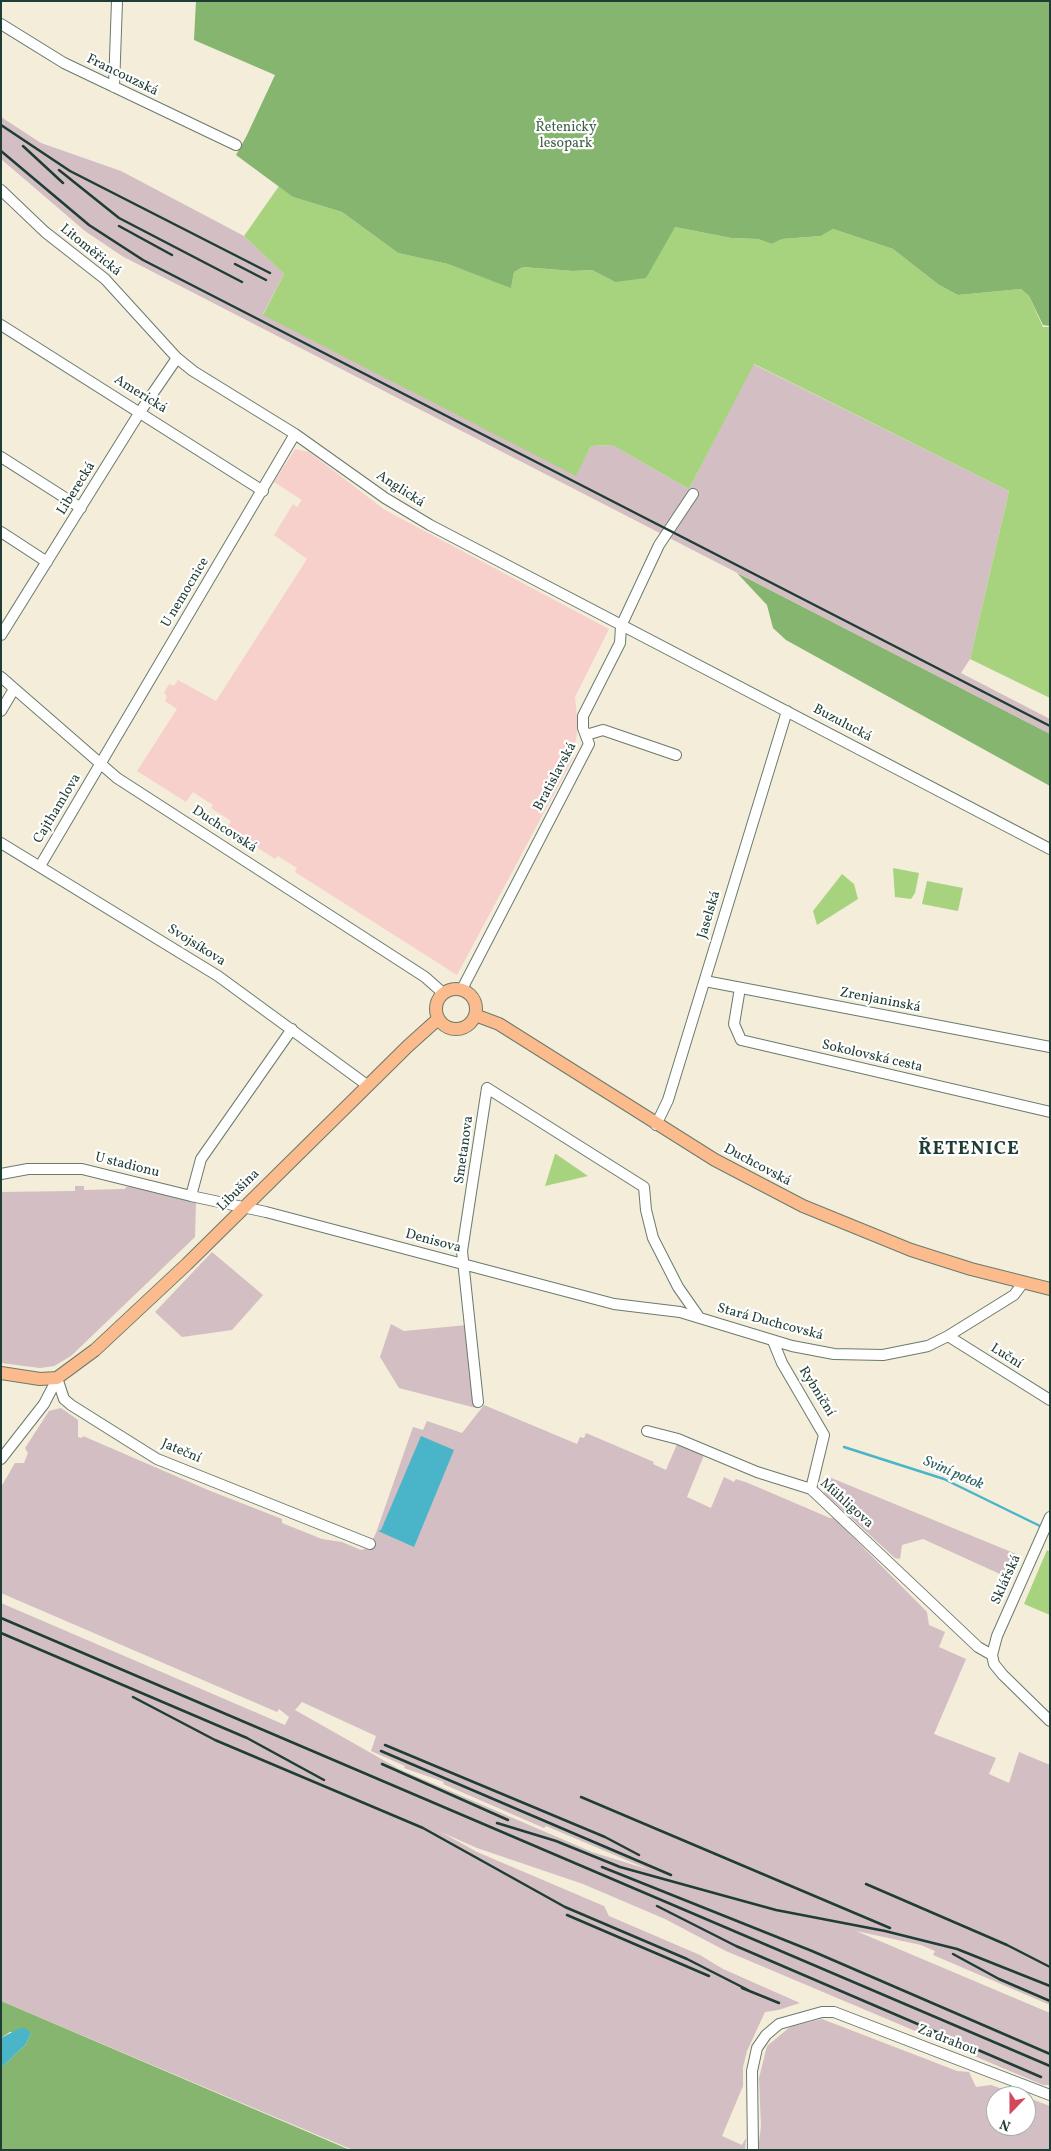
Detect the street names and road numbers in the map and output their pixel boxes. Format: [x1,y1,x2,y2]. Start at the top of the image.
street label: Francouzská [83,51,161,101]
street label: Litoměřická [56,221,124,281]
street label: Americká [110,372,170,418]
street label: Liberecká [54,459,100,519]
street label: Anglická [373,468,427,512]
street label: U nemocnice [159,555,213,631]
street label: Buzulucká [810,702,874,746]
street label: Bratislavská [531,740,581,814]
street label: Cajthamlova [31,771,85,847]
street label: Duchcovská [188,803,260,857]
street label: Jaselská [695,889,725,941]
street label: Svojsíkova [164,921,228,971]
street label: Zrenjaninská [838,985,922,1017]
street label: Sokolovská cesta [820,1037,924,1077]
street label: Smetanova [452,1115,478,1185]
street label: Duchcovská [720,1141,794,1191]
street label: U stadionu [93,1150,161,1182]
street label: Libušina [214,1166,264,1216]
street label: Denisova [403,1226,463,1258]
street label: Stará Duchcovská [715,1301,825,1345]
street label: Luční [987,1341,1025,1373]
street label: Rybniční [794,1364,838,1420]
street label: Jateční [159,1436,203,1468]
street label: Mühligova [816,1476,876,1532]
street label: Sklářská [989,1552,1025,1608]
street label: Za drahou [915,2022,979,2060]

